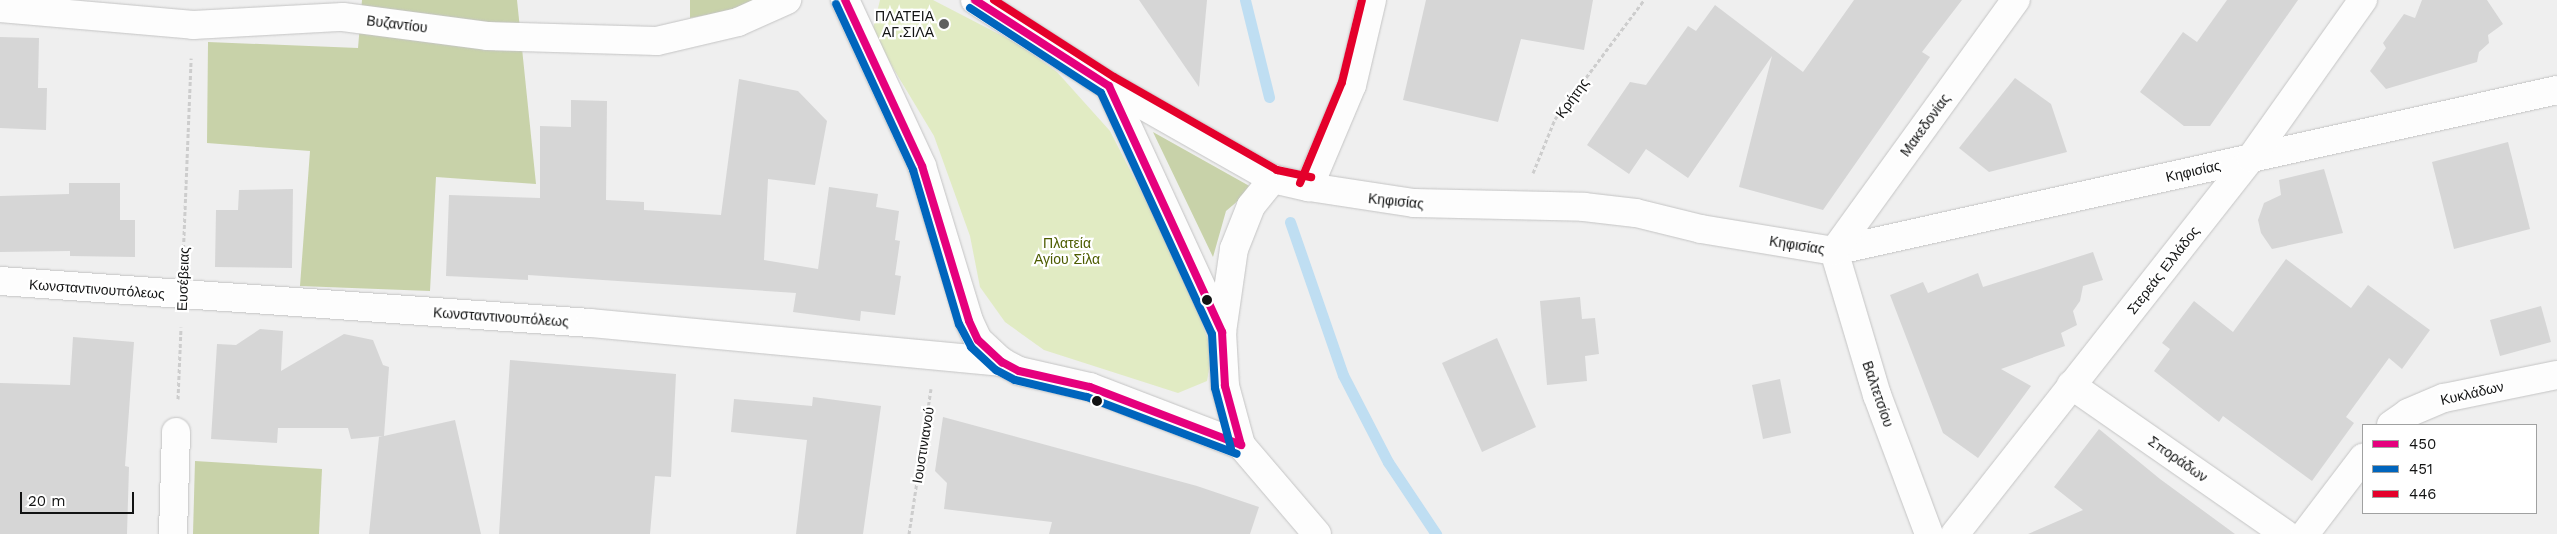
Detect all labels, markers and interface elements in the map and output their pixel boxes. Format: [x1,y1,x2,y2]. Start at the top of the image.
place label: ΠΛΑΤΕΙΑ ΑΓ.ΣΙΛΑ [875,8,934,40]
street label: Βυζαντίου [366,12,428,36]
marker: ΠΛΑΤΕΙΑ ΑΓ.ΣΙΛΑ [938,18,950,30]
street label: Κρήτης [1552,75,1592,121]
street label: Μακεδονίας [1897,90,1953,160]
street label: Κηφισίας [2164,157,2222,185]
street label: Κηφισίας [1367,190,1425,212]
street label: Στερεάς Ελλάδος [2123,223,2203,317]
street label: Κηφισίας [1768,232,1826,258]
park label: Πλατεία Αγίου Σίλα [1034,235,1100,268]
street label: Ευσέβειας [173,247,193,311]
street label: Κωνσταντινουπόλεως [29,276,165,302]
unlabelled marker [1202,295,1212,305]
street label: Κωνσταντινουπόλεως [433,304,569,330]
street label: Βαλτετσίου [1859,359,1897,429]
street label: Κυκλάδων [2439,378,2505,408]
unlabelled marker [1092,396,1102,406]
street label: Ιουστινιανού [909,406,937,484]
legend [2362,424,2537,514]
street label: Σποράδων [2145,432,2211,486]
text: 450 [2409,435,2436,453]
text: 451 [2409,460,2433,478]
scale bar [22,482,136,514]
text: 446 [2409,485,2436,503]
text: 20 m [28,492,66,510]

